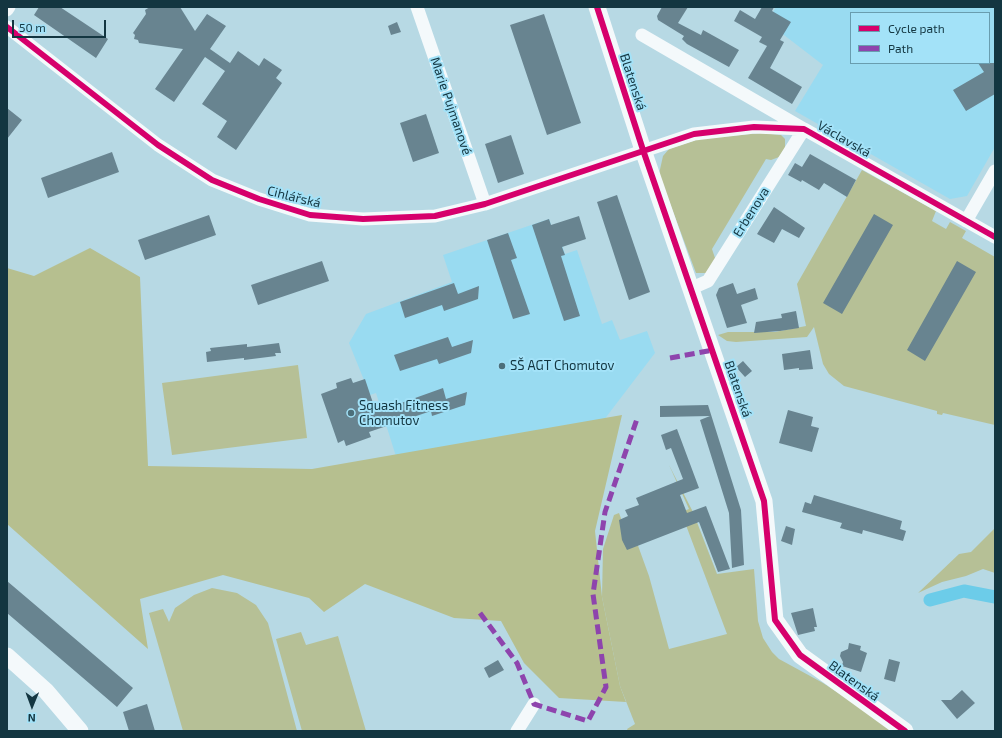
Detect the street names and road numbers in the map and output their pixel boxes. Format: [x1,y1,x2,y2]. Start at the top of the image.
street label: Blatenská [616,52,650,112]
street label: Marie Pujmanové [427,55,475,157]
street label: Václavská [814,117,874,161]
street label: Cihlářská [266,183,322,211]
street label: Erbenova [730,184,772,240]
street label: Blatenská [721,359,755,419]
street label: Blatenská [826,657,882,705]

